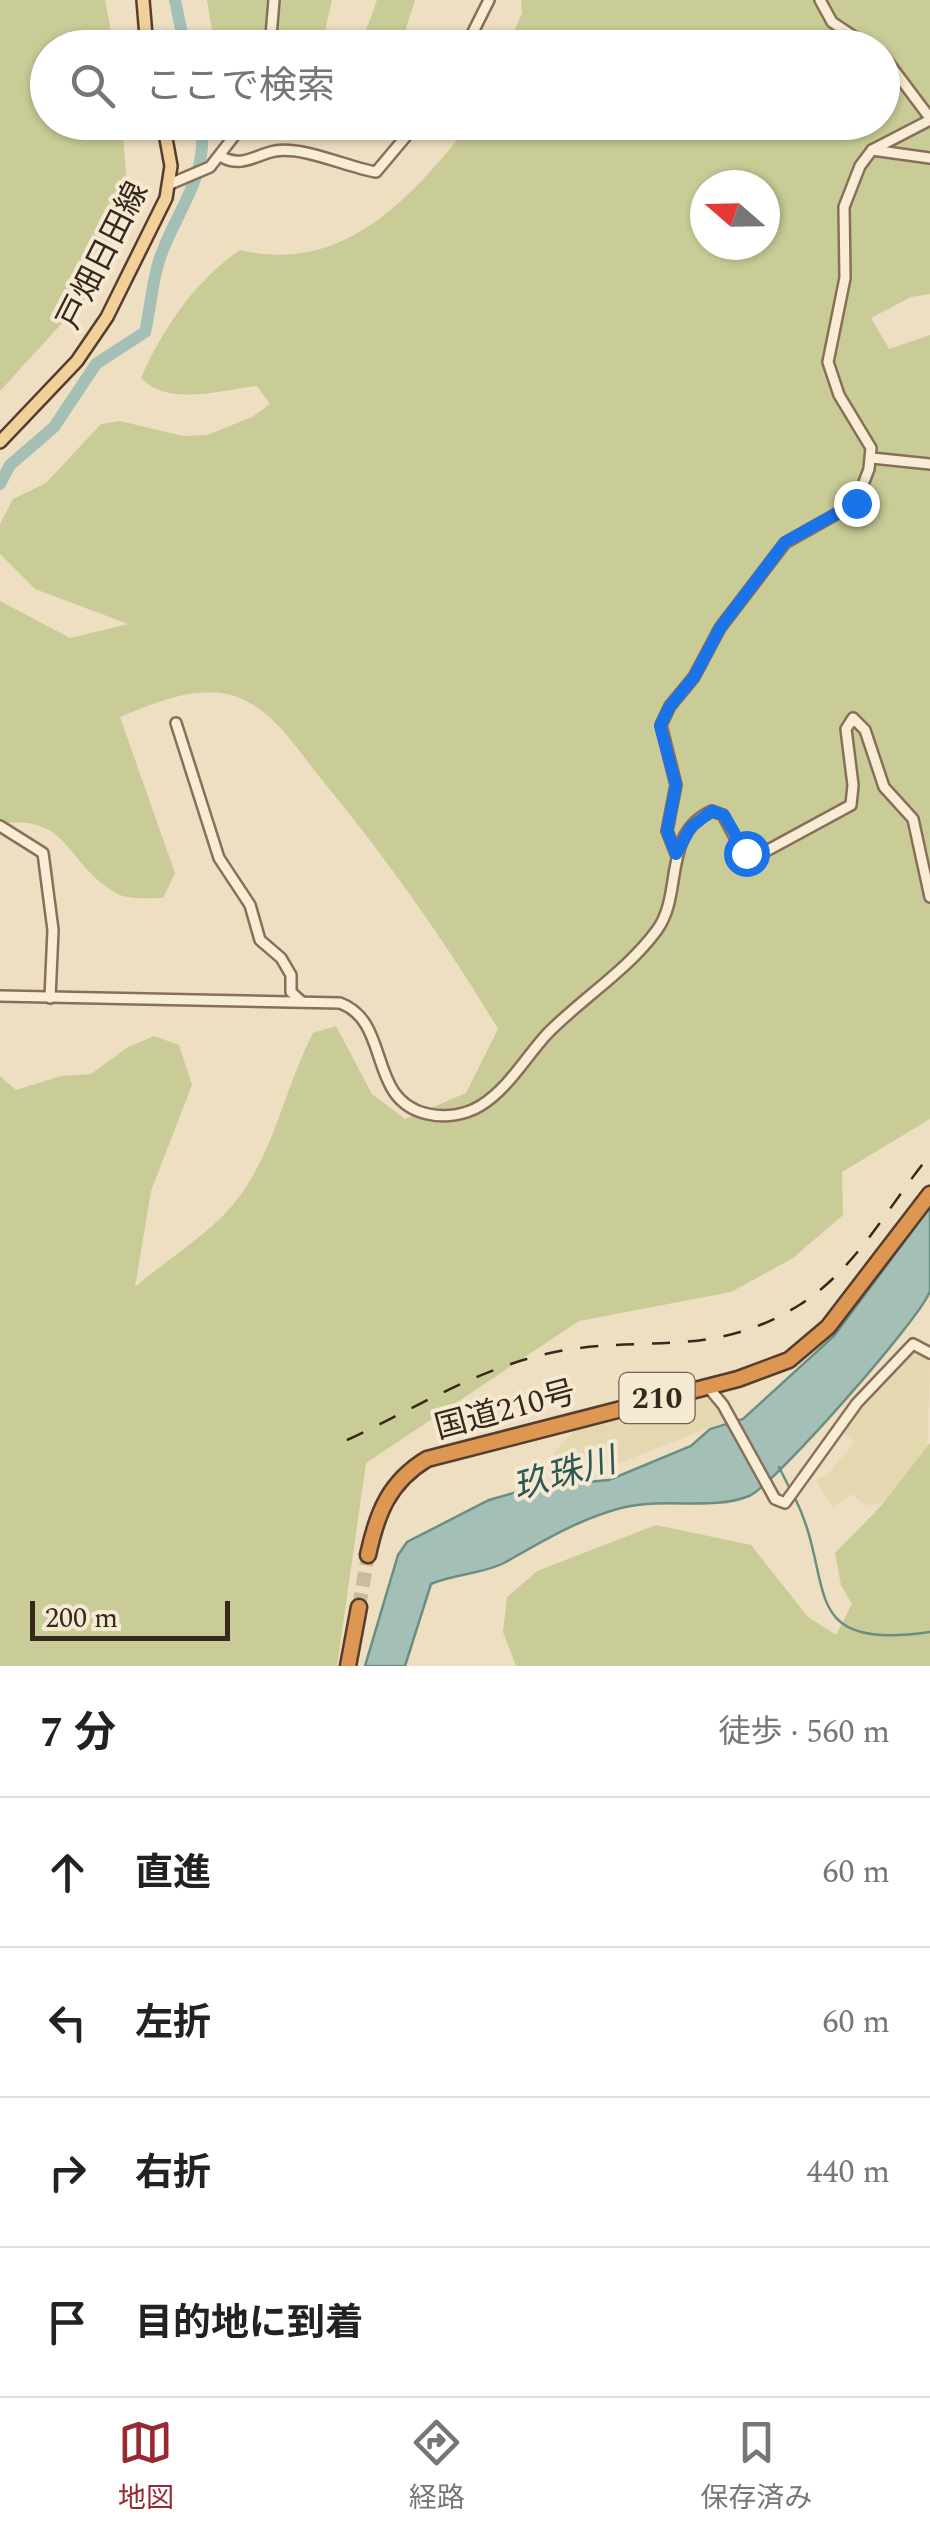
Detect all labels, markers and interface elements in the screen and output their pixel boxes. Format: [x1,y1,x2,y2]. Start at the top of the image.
search box [30,30,900,140]
icon: search [65,58,120,113]
text: ここで検索 [145,58,335,116]
north arrow [690,170,780,260]
street label: 戸畑日田線 [45,173,161,338]
route end [834,481,880,527]
route start [724,831,770,877]
street label: 国道210号 [429,1368,581,1453]
road number: 210 [620,1373,694,1423]
water label: 玖珠川 [507,1433,626,1514]
scale bar [30,1596,230,1640]
text: 200 m [45,1597,118,1640]
text: 7 分 [40,1702,116,1765]
text: 徒歩 · 560 m [718,1708,890,1757]
icon: ahead [40,1845,95,1900]
text: 直進 [135,1845,211,1903]
text: 60 m [822,1848,890,1897]
icon: left [40,1995,95,2050]
text: 左折 [135,1995,211,2053]
text: 60 m [822,1998,890,2047]
icon: right [40,2145,95,2200]
text: 右折 [135,2145,211,2203]
text: 440 m [806,2148,890,2197]
icon: arrive [40,2295,95,2350]
text: 目的地に到着 [135,2295,363,2353]
tab: 地図 [118,2415,174,2520]
tab: 経路 [409,2415,465,2520]
tab: 保存済み [700,2415,812,2520]

